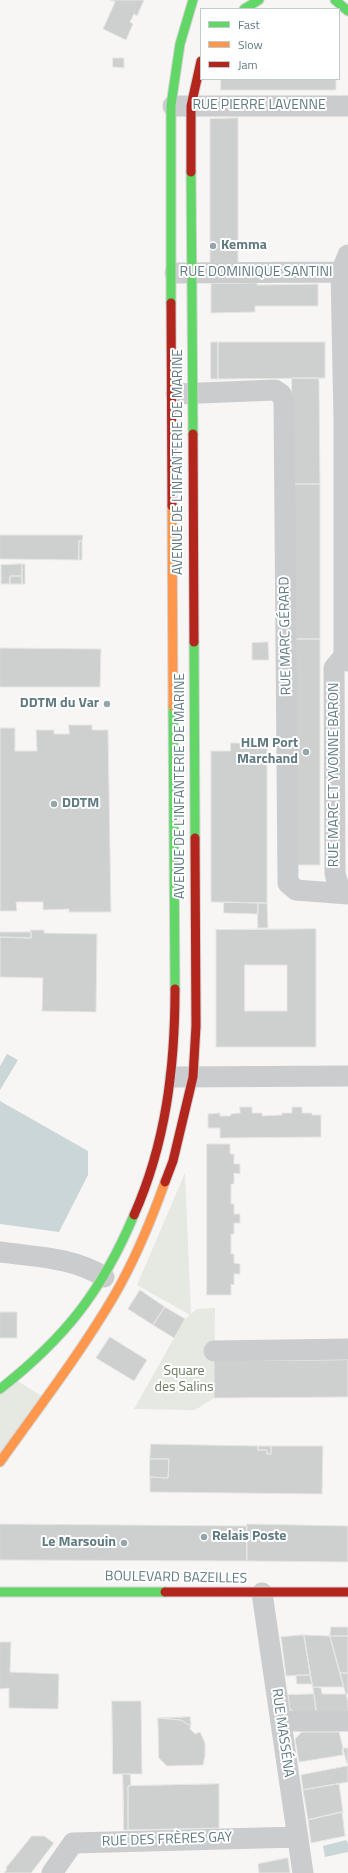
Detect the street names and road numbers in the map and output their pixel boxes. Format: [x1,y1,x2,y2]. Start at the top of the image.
street label: RUE PIERRE LAVENNE [192,98,326,114]
street label: RUE DOMINIQUE SANTINI [180,265,332,281]
street label: AVENUE DE L'INFANTERIE DE MARINE [171,349,187,575]
street label: RUE MARC GÉRARD [277,576,295,696]
street label: AVENUE DE L'INFANTERIE DE MARINE [173,673,189,899]
street label: RUE MARC ET YVONNE BARON [327,683,343,867]
street label: BOULEVARD BAZEILLES [105,1568,247,1588]
street label: RUE MASSÉNA [267,1688,297,1778]
street label: RUE DES FRÈRES GAY [102,1829,232,1851]

